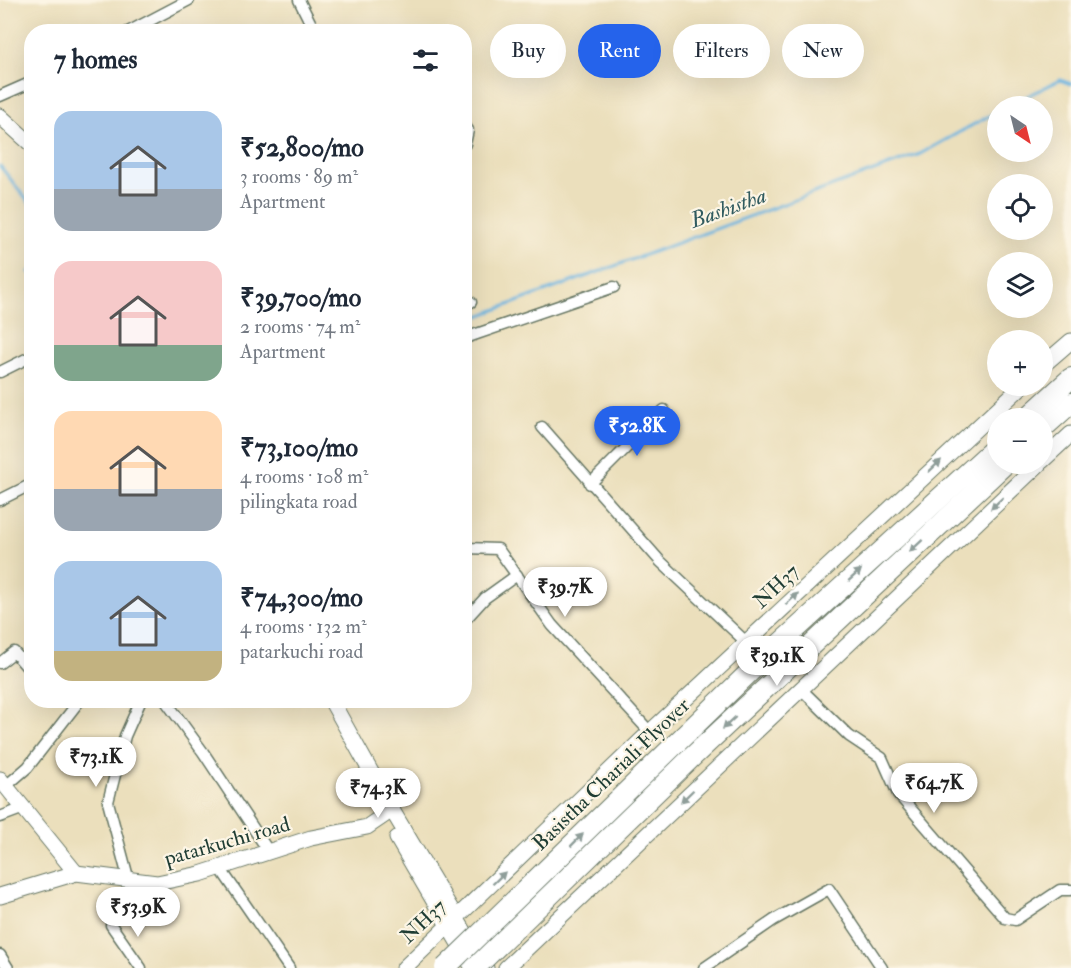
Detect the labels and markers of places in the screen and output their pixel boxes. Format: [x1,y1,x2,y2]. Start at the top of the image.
pin: ₹52.8K [588,406,686,457]
pin: ₹39.7K [516,567,614,618]
pin: ₹39.1K [728,636,826,687]
pin: ₹73.1K [47,737,145,788]
pin: ₹64.7K [885,763,983,814]
pin: ₹74.3K [329,768,427,819]
pin: ₹53.9K [89,887,187,938]

